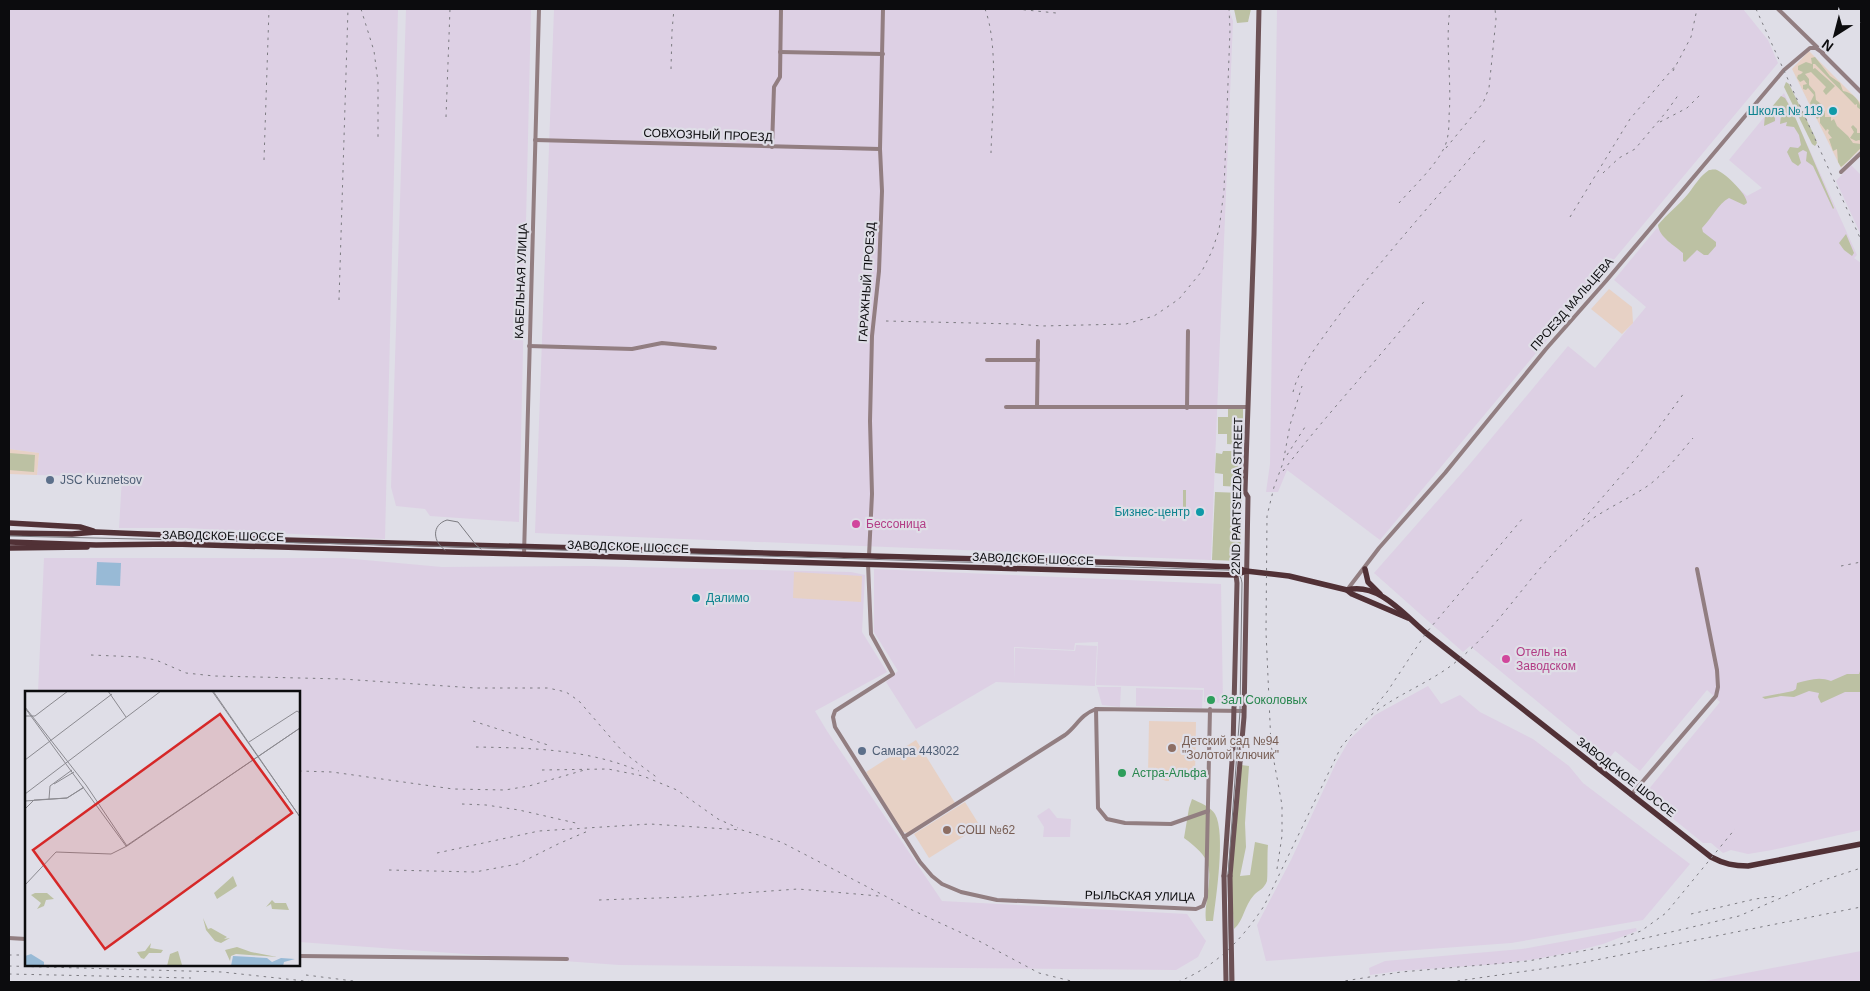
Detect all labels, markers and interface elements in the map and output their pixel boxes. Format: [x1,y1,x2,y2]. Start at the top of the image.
north arrow [1810,10,1860,60]
text: N [1819,36,1836,55]
place label: Школа № 119 [1748,104,1823,118]
marker: Школа № 119 [1827,105,1839,117]
street label: СОВХОЗНЫЙ ПРОЕЗД [643,125,773,144]
street label: ГАРАЖНЫЙ ПРОЕЗД [855,222,878,342]
street label: КАБЕЛЬНАЯ УЛИЦА [512,223,530,339]
street label: ПРОЕЗД МАЛЬЦЕВА [1528,255,1616,353]
street label: 22ND PARTS'EZDA STREET [1229,417,1245,575]
place label: JSC Kuznetsov [60,473,142,487]
marker: JSC Kuznetsov [44,474,56,486]
place label: Бизнес-центр [1114,505,1190,519]
marker: Бизнес-центр [1194,506,1206,518]
place label: Бессоница [866,517,927,531]
marker: Бессоница [850,518,862,530]
street label: ЗАВОДСКОЕ ШОССЕ [162,528,284,544]
street label: ЗАВОДСКОЕ ШОССЕ [567,538,689,556]
street label: ЗАВОДСКОЕ ШОССЕ [972,550,1094,568]
place label: Далимо [706,591,750,605]
marker: Далимо [690,592,702,604]
place label: Отель на Заводском [1516,645,1576,673]
marker: Отель на Заводском [1500,653,1512,665]
inset map [25,691,300,966]
place label: Зал Соколовых [1221,693,1307,707]
marker: Зал Соколовых [1205,694,1217,706]
place label: Детский сад №94 "Золотой ключик" [1182,734,1279,762]
street label: ЗАВОДСКОЕ ШОССЕ [1574,734,1678,820]
marker: Детский сад №94 "Золотой ключик" [1166,742,1178,754]
place label: Самара 443022 [872,744,959,758]
marker: Самара 443022 [856,745,868,757]
place label: Астра-Альфа [1132,766,1207,780]
marker: Астра-Альфа [1116,767,1128,779]
place label: СОШ №62 [957,823,1016,837]
marker: СОШ №62 [941,824,953,836]
street label: РЫЛЬСКАЯ УЛИЦА [1085,888,1195,904]

